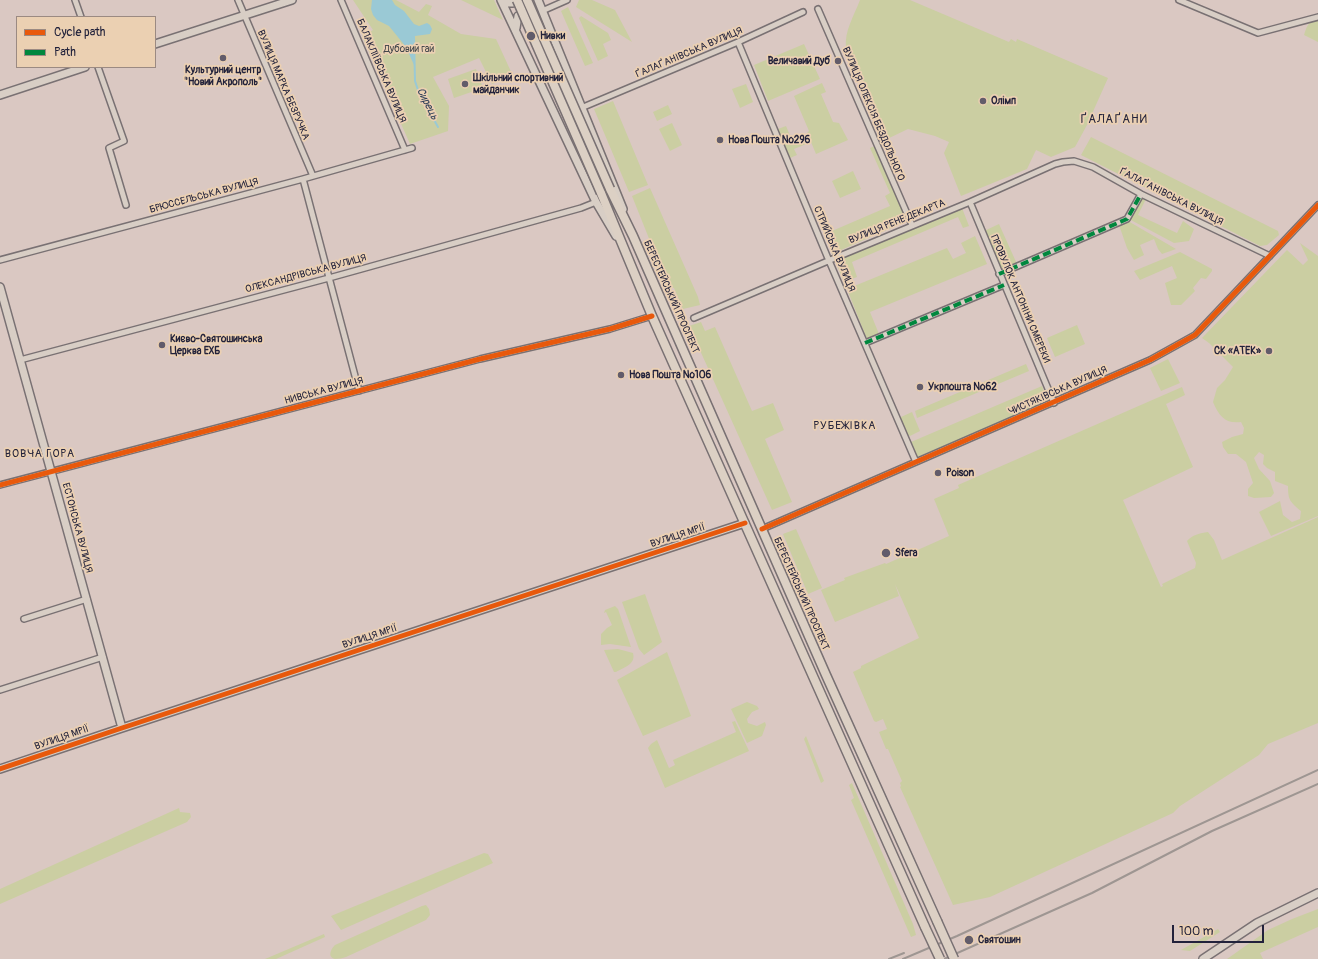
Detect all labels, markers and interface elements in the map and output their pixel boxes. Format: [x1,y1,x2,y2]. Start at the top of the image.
legend [16,16,156,68]
street label: БАЛАКЛІЇВСЬКА ВУЛИЦЯ [354,17,408,125]
text: Cycle path [54,25,105,40]
street label: ҐАЛАҐАНІВСЬКА ВУЛИЦЯ [634,25,744,81]
street label: ВУЛИЦЯ МАРКА БЕЗРУЧКА [254,28,312,142]
marker: Нивки [525,30,537,42]
place label: Нивки [540,30,565,42]
park label: Дубовий гай [384,43,434,55]
text: Path [54,45,76,60]
street label: ВУЛИЦЯ ОЛЕКСІЯ БЕЗДОЛЬНОГО [839,45,907,183]
marker: Культурний центр "Новий Акрополь" [218,53,228,63]
place label: Величавий Дуб [768,55,830,67]
marker: Величавий Дуб [833,56,843,66]
place label: Культурний центр "Новий Акрополь" [184,64,262,88]
place label: Шкільний спортивний майданчик [473,72,563,96]
marker: Шкільний спортивний майданчик [460,79,470,89]
water label: Сирець [413,86,441,122]
place label: Олімп [991,95,1016,107]
marker: Олімп [978,96,988,106]
district label: ҐАЛАҐАНИ [1080,113,1148,127]
place label: Нова Пошта №296 [728,134,810,146]
marker: Нова Пошта №296 [715,135,725,145]
street label: ҐАЛАҐАНІВСЬКА ВУЛИЦЯ [1117,165,1225,229]
street label: БРЮССЕЛЬСЬКА ВУЛИЦЯ [148,176,260,216]
street label: ВУЛИЦЯ РЕНЕ ДЕКАРТА [847,197,947,247]
street label: СТРИЙСЬКА ВУЛИЦЯ [811,204,857,294]
street label: ПРОВУЛОК АНТОНІНИ СМЕРЕКИ [987,233,1053,365]
street label: БЕРЕСТЕЙСЬКИЙ ПРОСПЕКТ [641,239,701,355]
street label: ОЛЕКСАНДРІВСЬКА ВУЛИЦЯ [244,252,368,296]
place label: Києво-Святошинська Церква ЕХБ [170,333,262,356]
marker: Києво-Святошинська Церква ЕХБ [157,340,167,350]
place label: СК «АТЕК» [1214,345,1261,357]
marker: СК «АТЕК» [1264,346,1274,356]
street label: ЧИСТЯКІВСЬКА ВУЛИЦЯ [1007,364,1109,418]
place label: Нова Пошта №106 [629,369,711,381]
marker: Нова Пошта №106 [616,370,626,380]
street label: НИВСЬКА ВУЛИЦЯ [283,375,365,407]
place label: Укрпошта №62 [928,381,997,393]
marker: Укрпошта №62 [915,382,925,392]
district label: РУБЕЖІВКА [814,419,876,433]
district label: ВОВЧА ГОРА [5,447,75,461]
place label: Poison [946,467,974,479]
marker: Poison [933,468,943,478]
street label: ЕСТОНСЬКА ВУЛИЦЯ [59,482,95,574]
street label: ВУЛИЦЯ МРІЇ [649,521,707,551]
street label: БЕРЕСТЕЙСЬКИЙ ПРОСПЕКТ [771,536,831,652]
marker: Sfera [880,547,892,559]
place label: Sfera [895,547,917,559]
street label: ВУЛИЦЯ МРІЇ [341,622,399,652]
street label: ВУЛИЦЯ МРІЇ [33,723,91,753]
scale bar [1174,917,1266,943]
text: 100 m [1179,924,1213,939]
marker: Святошин [963,934,975,946]
place label: Святошин [978,934,1021,946]

